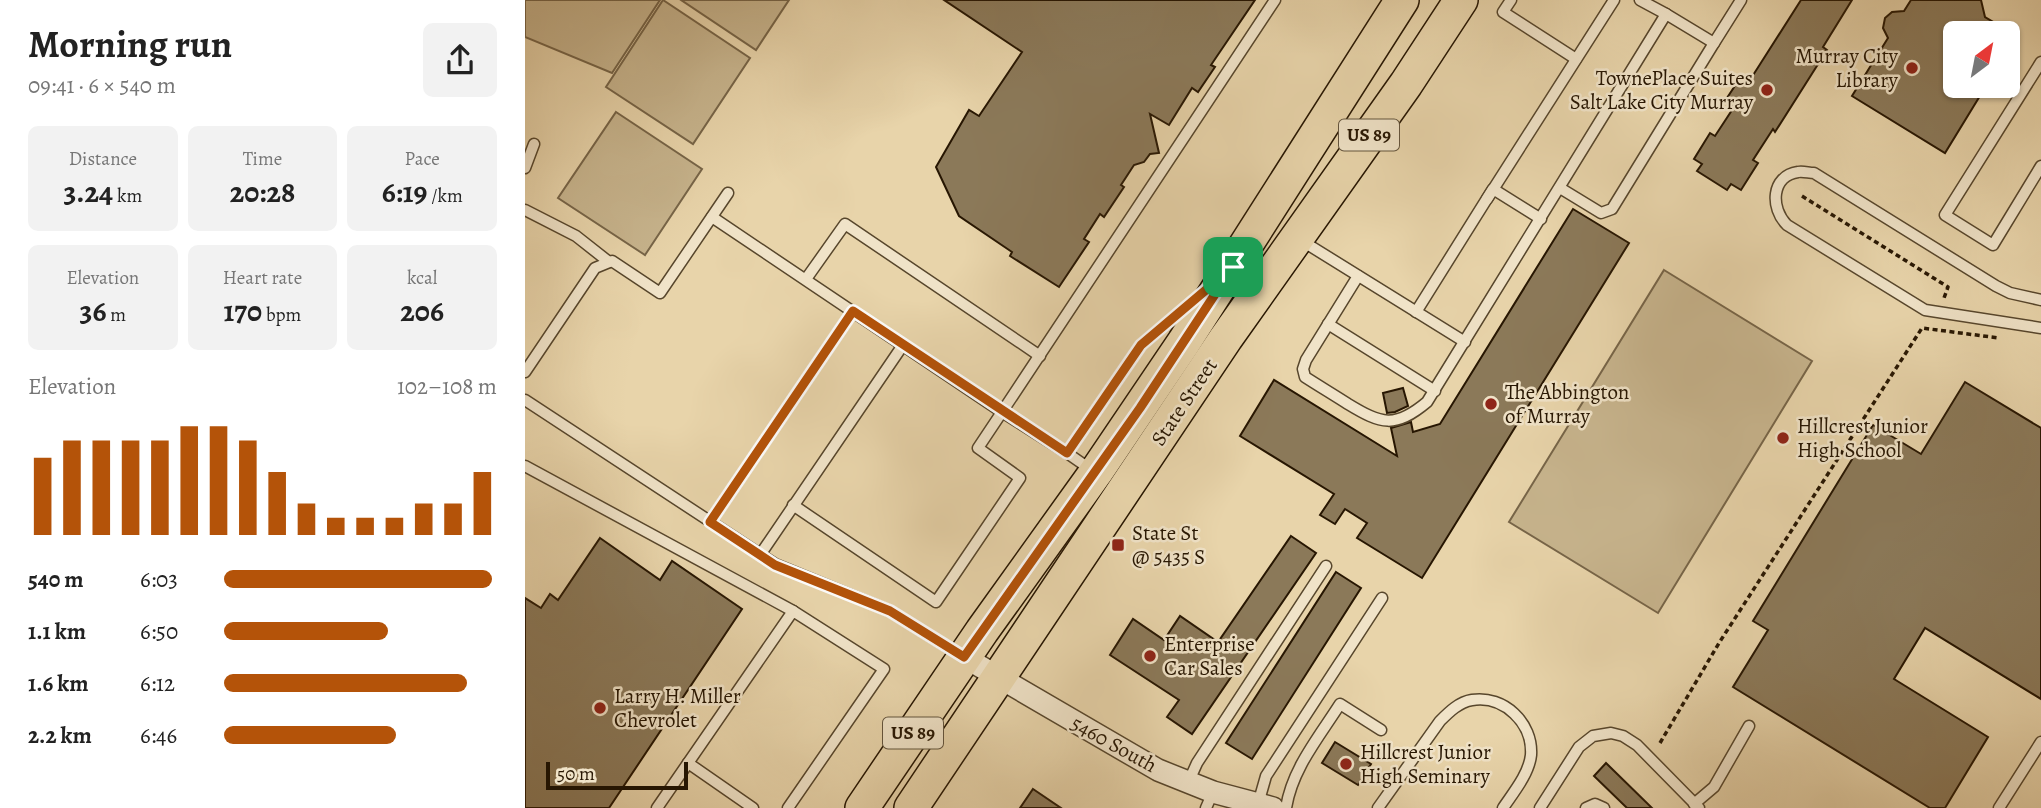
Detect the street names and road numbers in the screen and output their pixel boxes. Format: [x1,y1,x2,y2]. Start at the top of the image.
road number: US 89 [1339,119,1399,150]
street label: State Street [1144,353,1224,451]
street label: 5460 South [1066,709,1162,779]
road number: US 89 [883,718,943,748]

